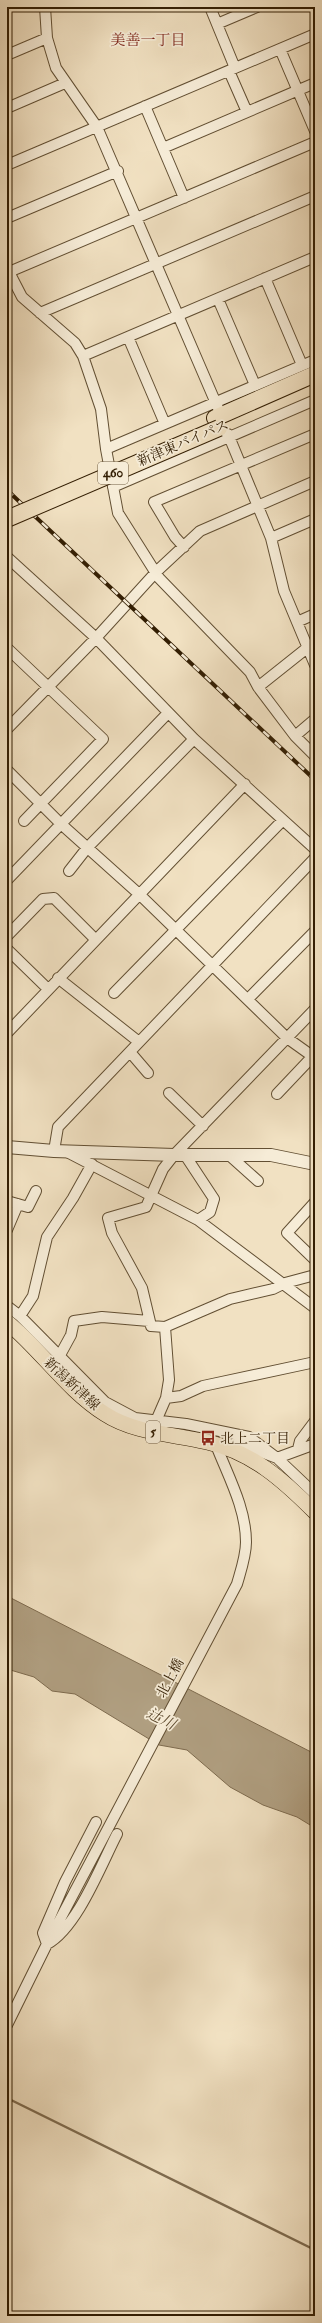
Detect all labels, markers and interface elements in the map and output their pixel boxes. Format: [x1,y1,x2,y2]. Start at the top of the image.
district label: 美善一丁目 [110,31,186,50]
street label: 新津東バイパス [135,416,231,470]
road number: 460 [98,462,128,484]
street label: 新潟新津線 [41,1354,103,1414]
road number: 5 [146,1421,160,1443]
bus stop icon: 北上二丁目 [199,1429,217,1447]
place label: 北上二丁目 [220,1430,290,1447]
street label: 北上橋 [153,1655,187,1701]
water label: 辻川 [143,1704,180,1735]

